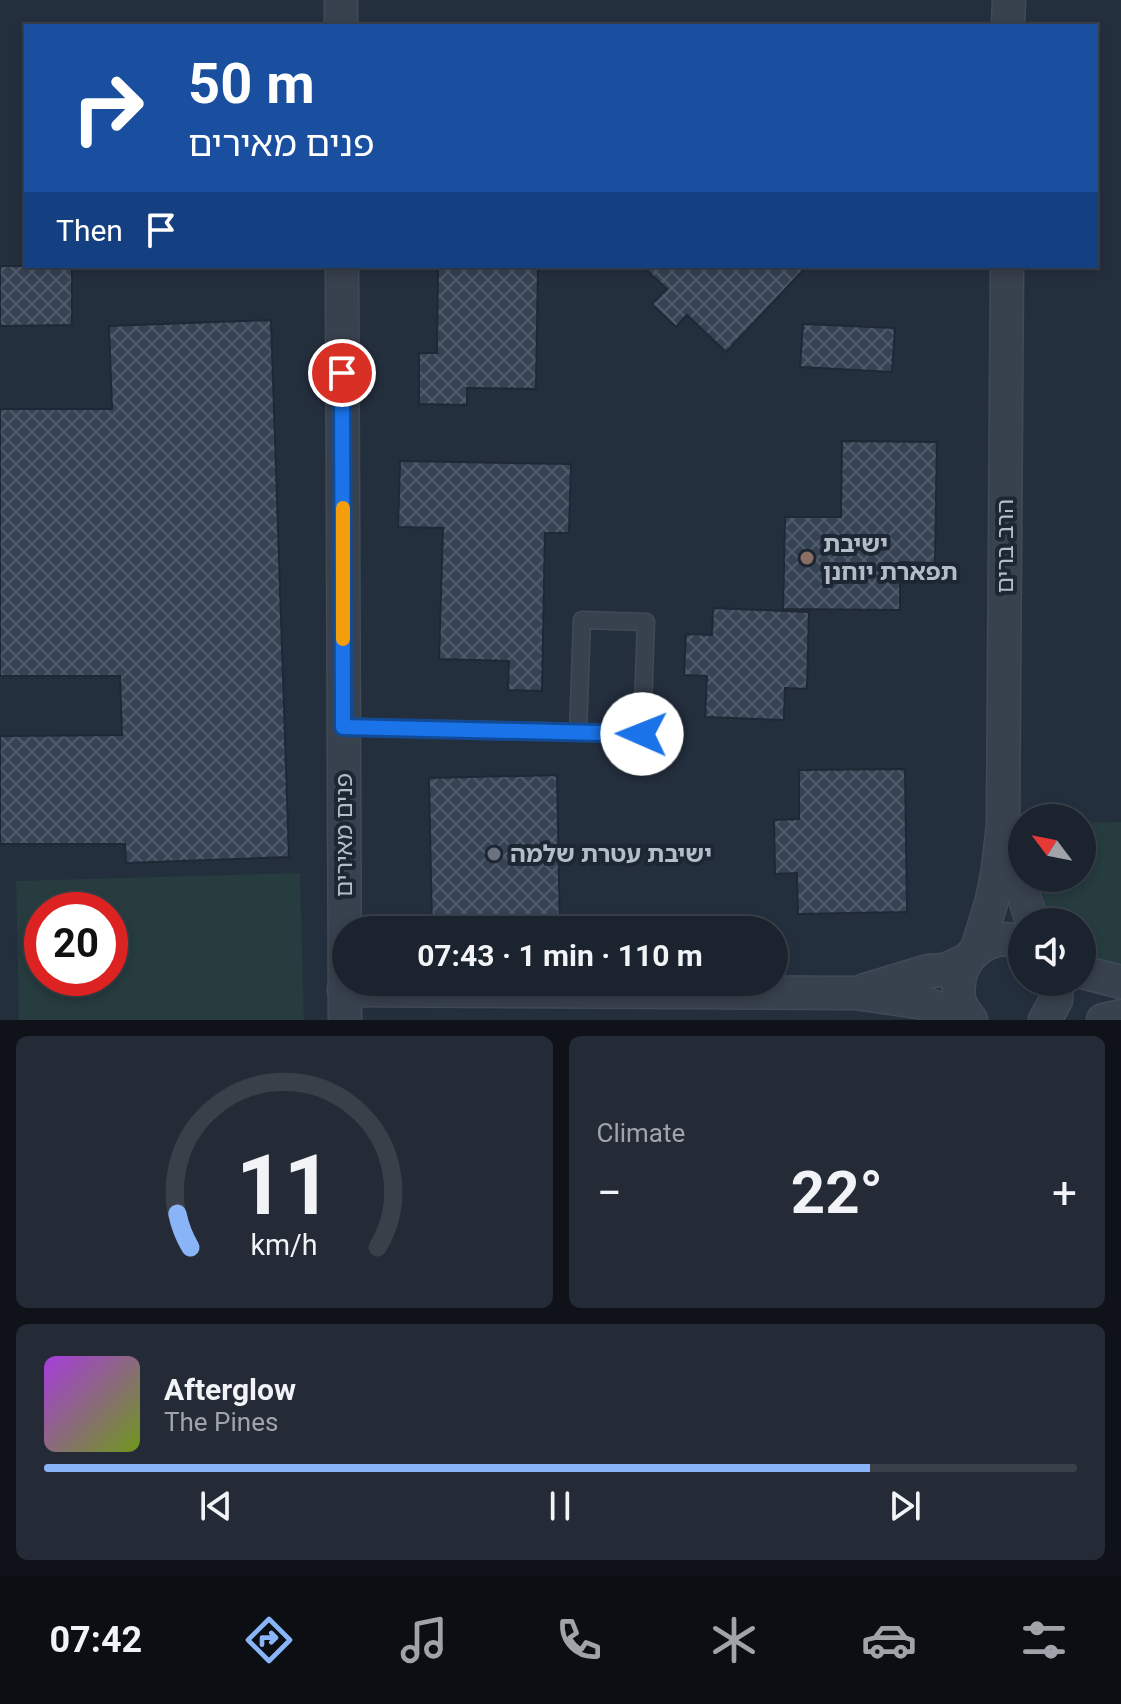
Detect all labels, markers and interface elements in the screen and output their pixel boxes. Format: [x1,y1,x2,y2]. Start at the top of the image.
text: 50 m [188,51,315,117]
icon: right [56,56,160,160]
text: פנים מאירים [188,123,375,165]
icon: arrive [139,208,183,252]
text: Then [56,213,123,248]
pin [308,339,376,407]
icon: arrive [320,351,364,395]
street label: הרב ברים [991,499,1019,593]
place label: ישיבת תפארת יוחנן [823,530,958,586]
marker: ישיבת תפארת יוחנן [798,549,816,567]
position arrow [600,692,684,776]
street label: פנים מאירים [330,773,358,897]
north arrow [1008,804,1096,892]
map controls [1008,804,1096,996]
place label: ישיבת עטרת שלמה [510,840,712,868]
marker: ישיבת עטרת שלמה [485,845,503,863]
speed limit sign: 20 [24,892,128,996]
button: sound [1008,908,1096,996]
text: 07:43 · 1 min · 110 m [417,938,703,973]
text: Climate [597,1118,685,1148]
text: 11 [237,1137,332,1234]
text: 22° [791,1157,883,1228]
text: − [597,1167,622,1219]
text: + [1052,1167,1077,1219]
text: km/h [251,1228,318,1262]
text: Afterglow [164,1372,296,1407]
text: The Pines [164,1407,278,1437]
icon: previous [194,1484,238,1528]
icon: pause [538,1484,582,1528]
icon: next [883,1484,927,1528]
icon: directions [241,1612,297,1668]
icon: music [396,1612,452,1668]
icon: phone [551,1612,607,1668]
icon: climate [706,1612,762,1668]
icon: car [861,1612,917,1668]
icon: filters [1016,1612,1072,1668]
text: 07:42 [49,1619,142,1661]

